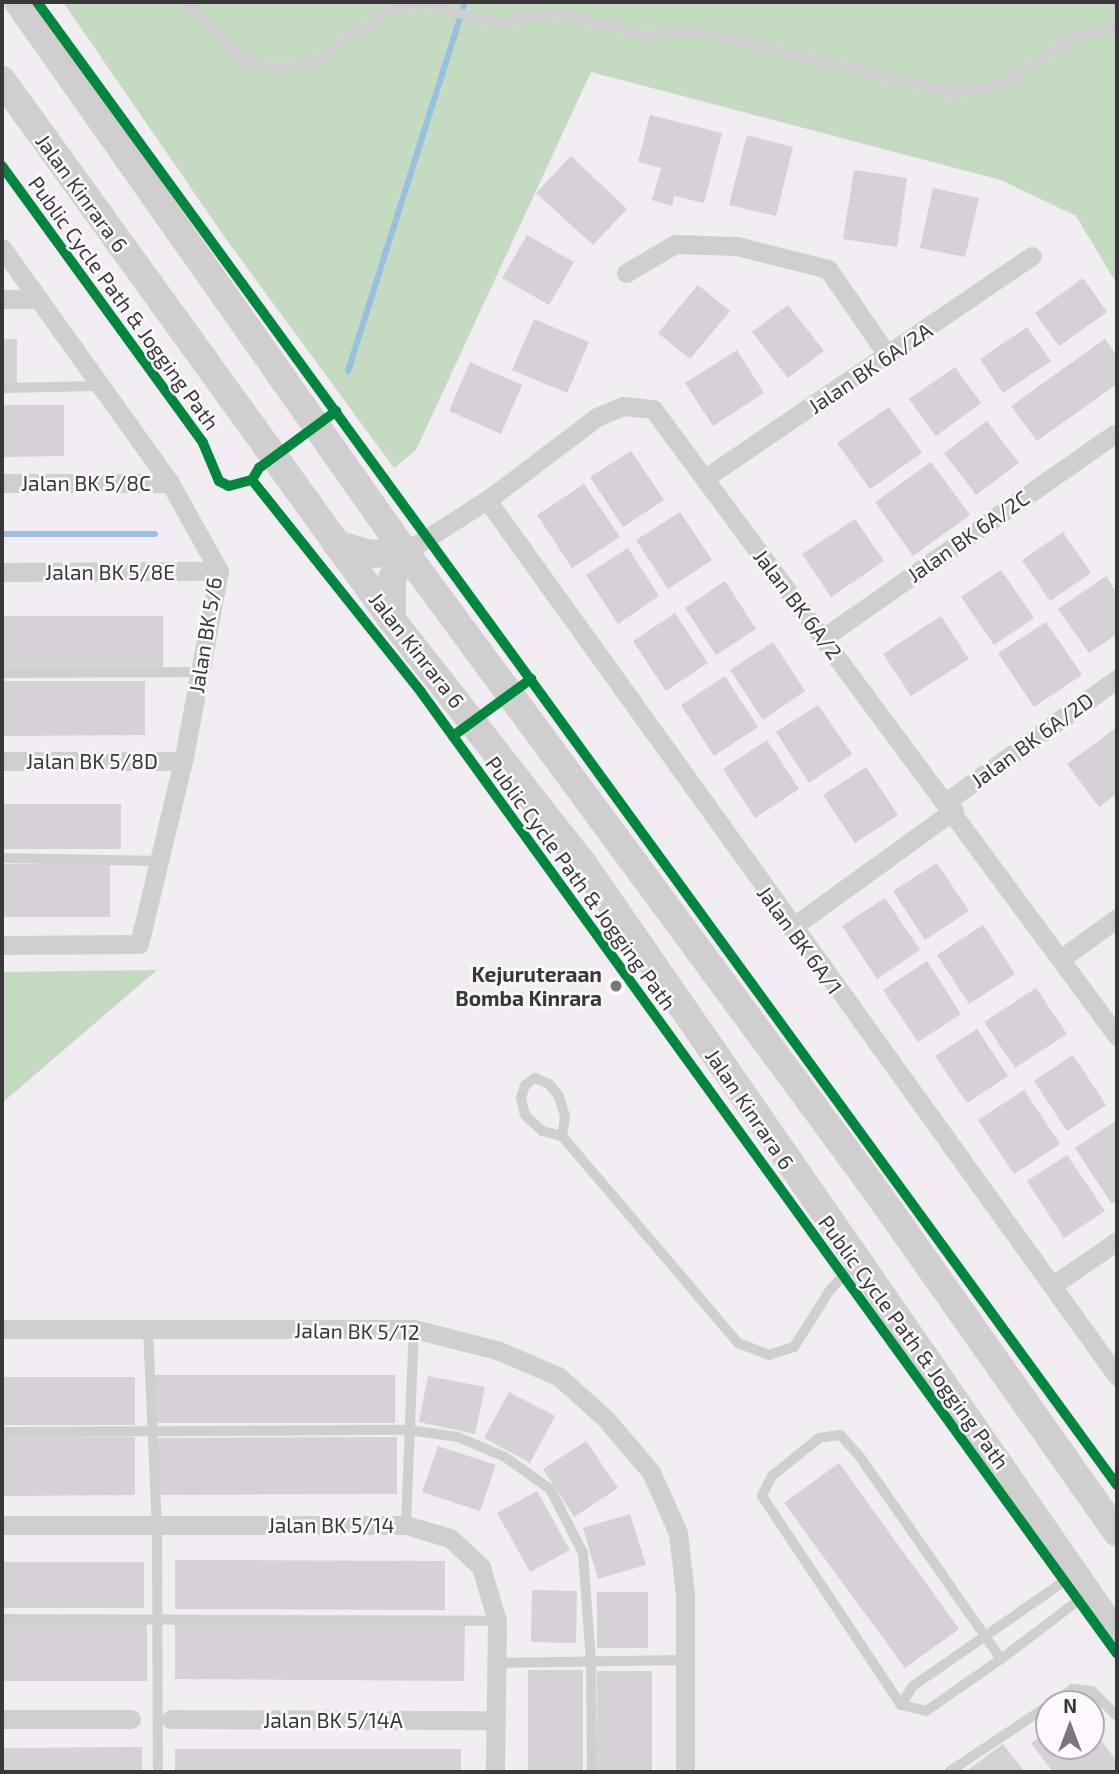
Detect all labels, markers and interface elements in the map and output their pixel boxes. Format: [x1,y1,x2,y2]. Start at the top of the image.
street label: Jalan Kinrara 6 [31,129,133,257]
street label: Public Cycle Path & Jogging Path [23,171,225,435]
street label: Jalan BK 6A/2A [803,317,937,419]
street label: Jalan BK 5/8C [21,470,151,496]
street label: Jalan BK 6A/2C [902,485,1034,587]
street label: Jalan BK 6A/2 [748,544,848,664]
street label: Jalan BK 5/8E [45,559,175,585]
street label: Jalan BK 5/6 [183,575,227,695]
street label: Jalan Kinrara 6 [364,587,470,713]
street label: Jalan BK 6A/2D [966,687,1098,793]
street label: Jalan BK 5/8D [26,748,158,774]
street label: Public Cycle Path & Jogging Path [480,751,682,1015]
street label: Jalan BK 6A/1 [752,881,848,999]
place label: Kejuruteraan Bomba Kinrara [455,961,602,1011]
marker: Kejuruteraan Bomba Kinrara [608,978,624,994]
street label: Jalan Kinrara 6 [700,1044,800,1174]
street label: Public Cycle Path & Jogging Path [813,1210,1015,1474]
street label: Jalan BK 5/12 [294,1317,420,1345]
street label: Jalan BK 5/14 [268,1512,394,1538]
north arrow [1035,1690,1105,1760]
text: N [1063,1694,1077,1717]
street label: Jalan BK 5/14A [263,1707,403,1733]

